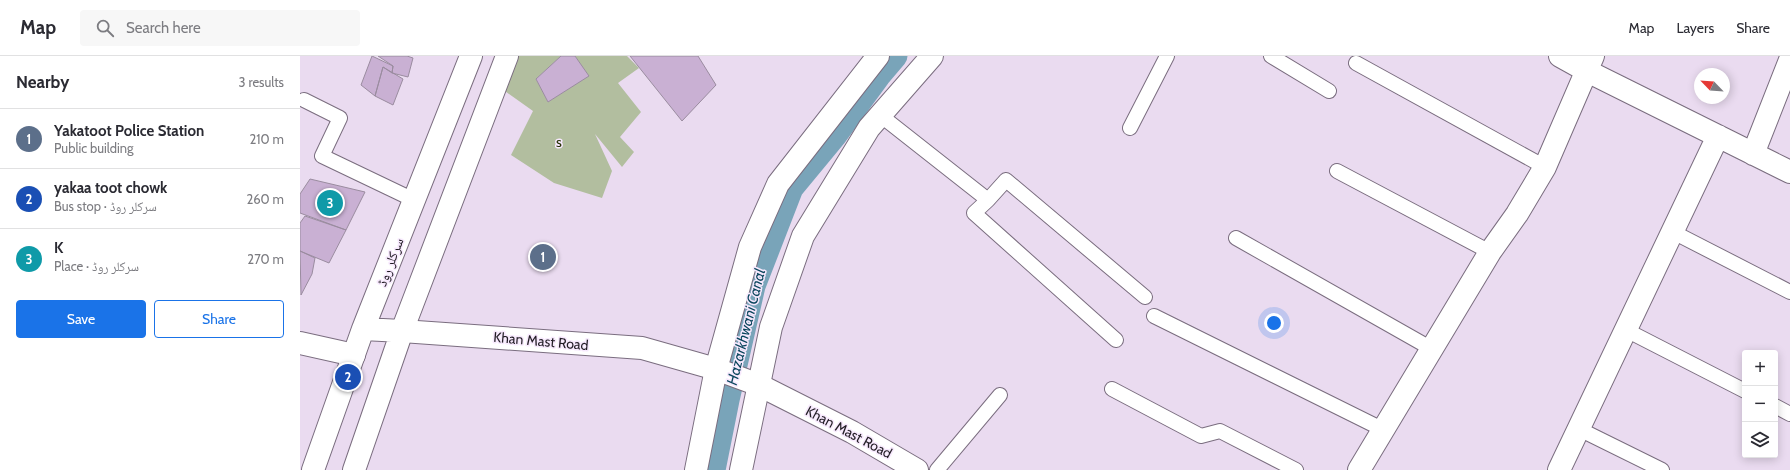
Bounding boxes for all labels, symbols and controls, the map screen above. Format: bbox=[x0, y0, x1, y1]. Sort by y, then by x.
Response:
search box bbox=[80, 10, 360, 46]
text: Map bbox=[20, 16, 56, 39]
icon: search bbox=[94, 17, 116, 39]
text: Search here bbox=[126, 19, 201, 37]
text: Map bbox=[1629, 19, 1654, 37]
text: Layers bbox=[1676, 19, 1714, 37]
text: Share bbox=[1736, 19, 1770, 37]
north arrow bbox=[1694, 68, 1730, 104]
text: Nearby bbox=[16, 72, 69, 92]
text: 3 results bbox=[238, 74, 284, 90]
text: Yakatoot Police Station bbox=[54, 122, 204, 140]
text: 1 bbox=[27, 131, 31, 147]
text: 210 m bbox=[250, 131, 284, 147]
park label: s bbox=[556, 133, 562, 151]
text: Public building bbox=[54, 140, 134, 156]
text: yakaa toot chowk bbox=[54, 179, 167, 197]
pin: 3 bbox=[317, 188, 343, 218]
text: 2 bbox=[26, 191, 32, 207]
text: 260 m bbox=[246, 191, 284, 207]
text: Bus stop · سرکلر روڈ bbox=[54, 198, 157, 214]
street label: سرکلر روڈ bbox=[373, 235, 407, 289]
text: K bbox=[54, 239, 63, 257]
pin: 1 bbox=[530, 242, 556, 272]
text: 3 bbox=[25, 251, 33, 267]
text: 270 m bbox=[247, 251, 284, 267]
text: Place · سرکلر روڈ bbox=[54, 258, 139, 274]
water label: Hazarkhwani Canal bbox=[723, 267, 769, 387]
button: Save bbox=[16, 300, 146, 338]
button: Share bbox=[154, 300, 284, 338]
your location bbox=[1264, 313, 1284, 333]
street label: Khan Mast Road bbox=[493, 328, 589, 354]
map controls bbox=[1742, 350, 1778, 458]
button: + bbox=[1742, 350, 1778, 386]
pin: 2 bbox=[335, 362, 361, 392]
button: − bbox=[1742, 386, 1778, 422]
street label: Khan Mast Road bbox=[803, 402, 895, 462]
button: layers bbox=[1742, 422, 1778, 458]

